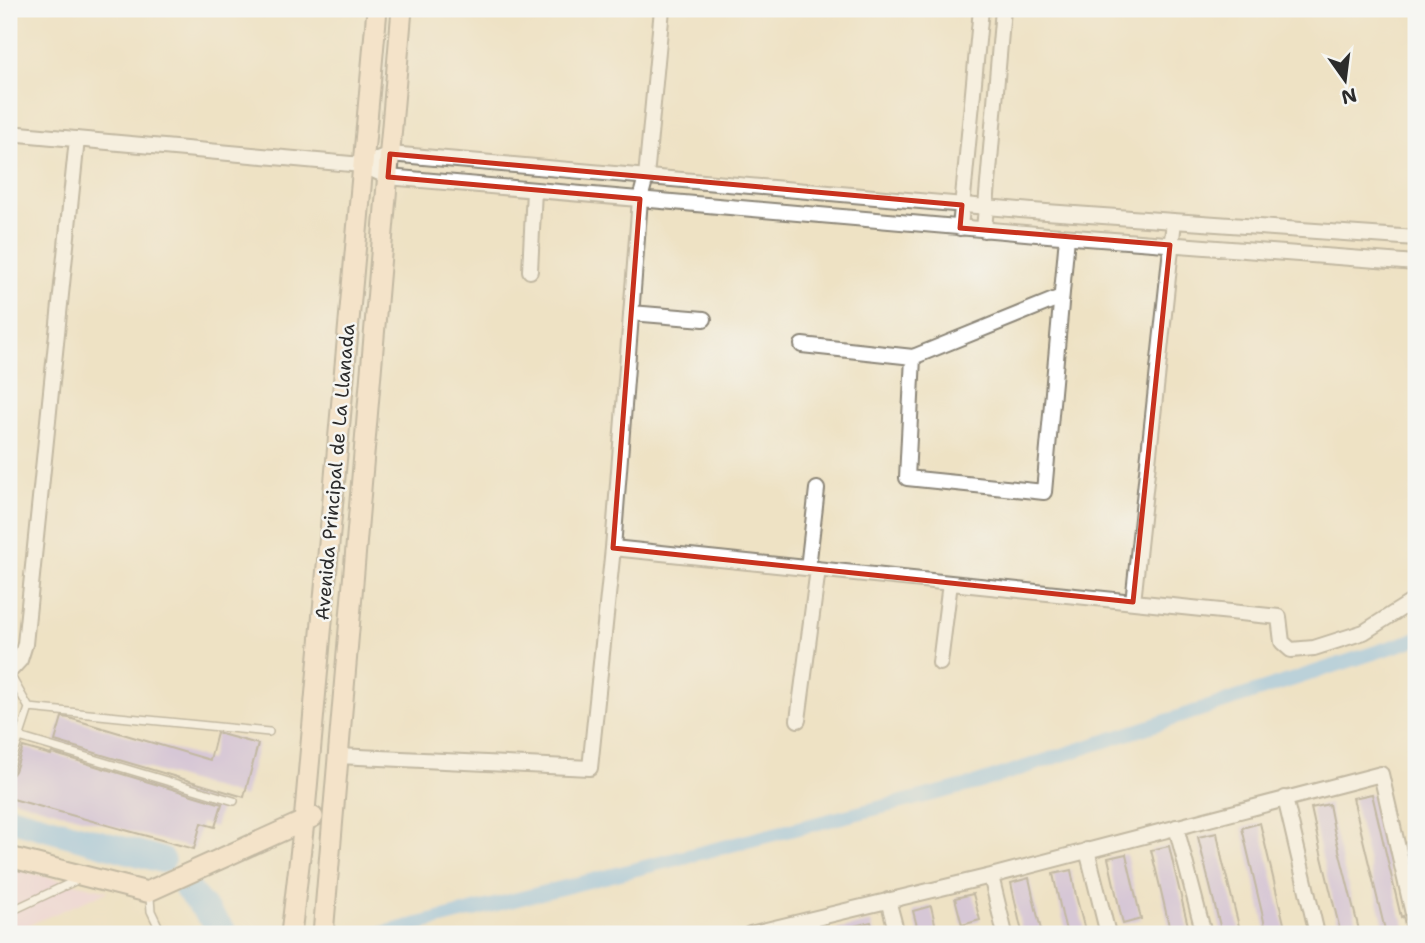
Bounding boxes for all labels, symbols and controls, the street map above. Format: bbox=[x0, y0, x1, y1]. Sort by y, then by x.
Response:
north arrow bbox=[1310, 46, 1380, 116]
text: N bbox=[1339, 82, 1359, 110]
street label: Avenida Principal de La Llanada bbox=[310, 322, 360, 621]

